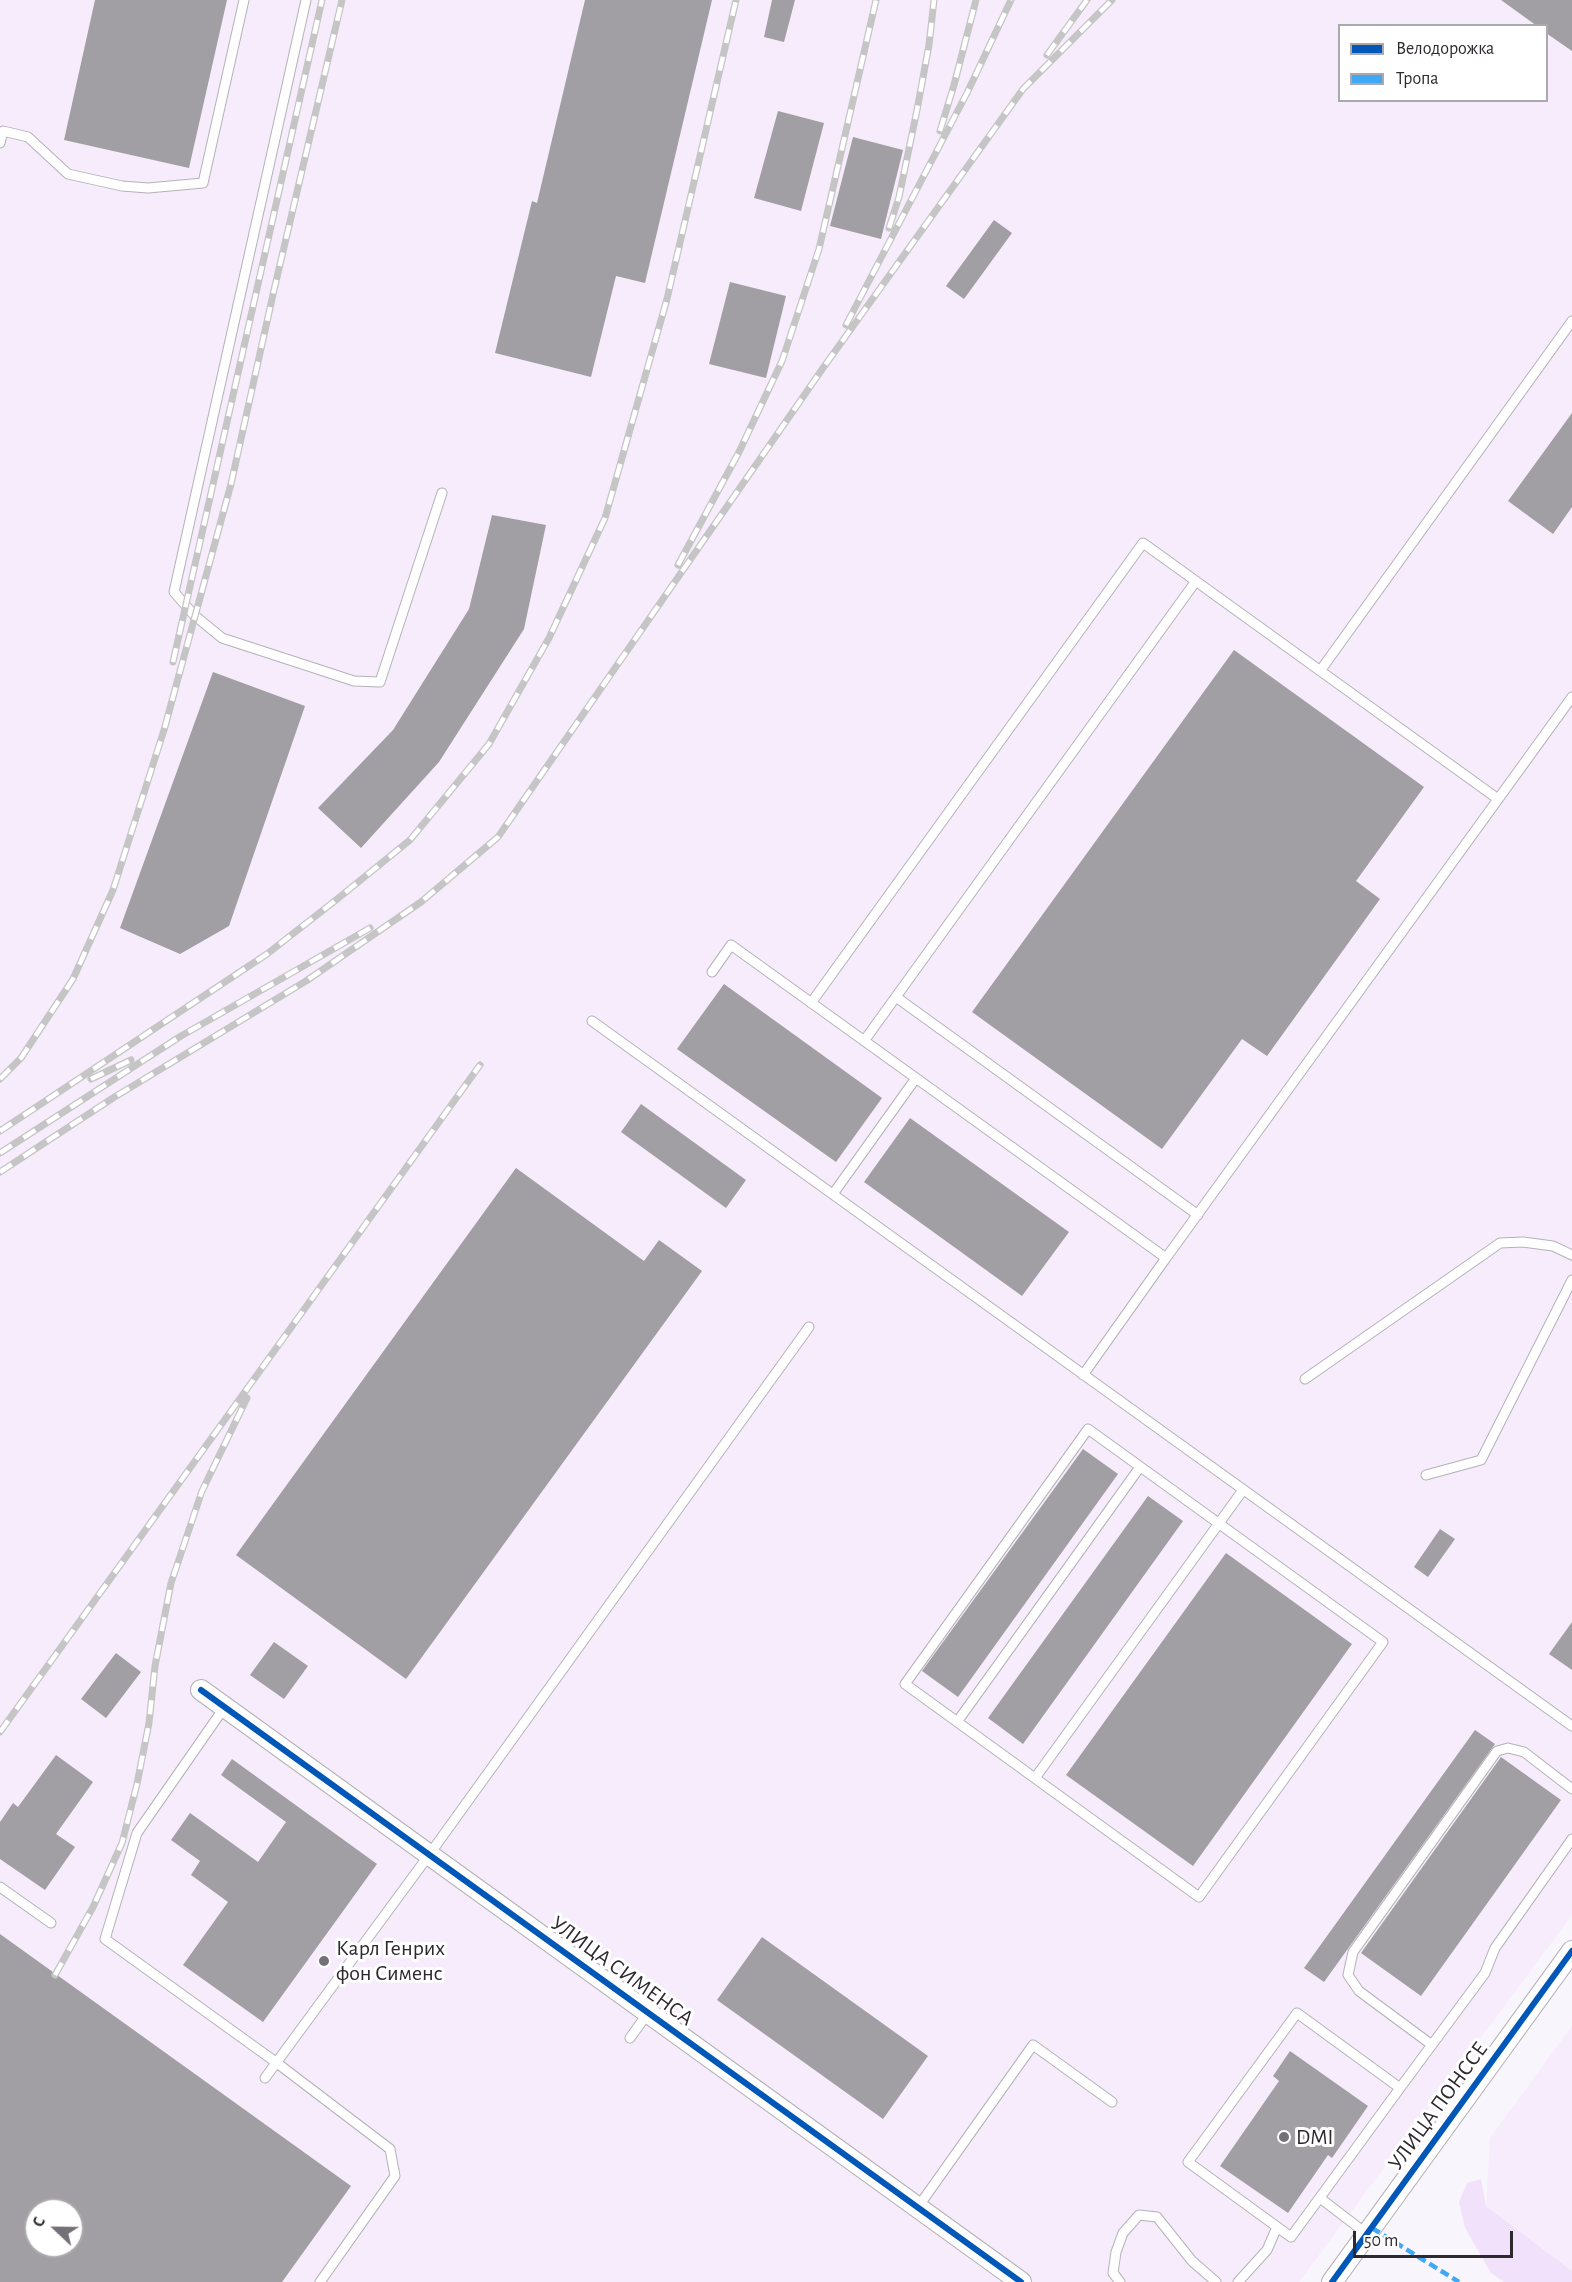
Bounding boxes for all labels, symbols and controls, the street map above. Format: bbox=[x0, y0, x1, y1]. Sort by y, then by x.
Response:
legend bbox=[1338, 24, 1548, 102]
text: Велодорожка bbox=[1396, 40, 1494, 58]
text: Тропа bbox=[1396, 70, 1439, 88]
street label: УЛИЦА СИМЕНСА bbox=[545, 1910, 699, 2032]
place label: Карл Генрих фон Сименс bbox=[336, 1935, 445, 1987]
marker: Карл Генрих фон Сименс bbox=[317, 1954, 331, 1968]
street label: УЛИЦА ПОНССЕ bbox=[1382, 2036, 1494, 2176]
place label: DMI bbox=[1296, 2124, 1333, 2150]
marker: DMI bbox=[1277, 2130, 1291, 2144]
north arrow bbox=[24, 2198, 84, 2258]
text: С bbox=[30, 2215, 48, 2229]
scale bar bbox=[1356, 2219, 1516, 2257]
text: 50 m bbox=[1364, 2232, 1398, 2250]

